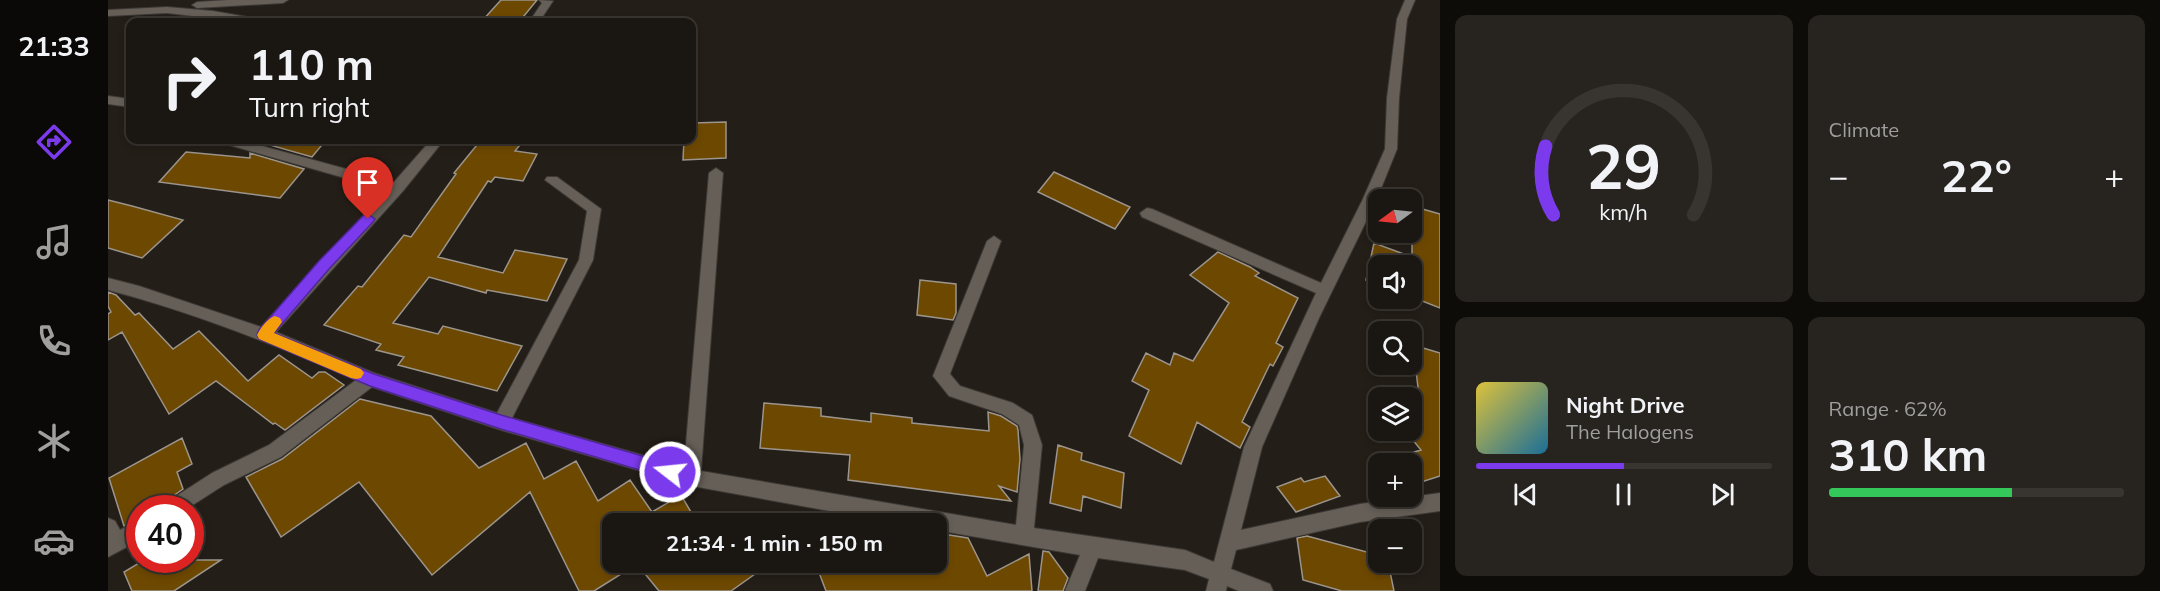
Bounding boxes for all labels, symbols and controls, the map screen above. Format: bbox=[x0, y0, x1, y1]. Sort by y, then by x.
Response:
text: 21:33 bbox=[18, 29, 90, 63]
text: 110 m bbox=[249, 38, 374, 91]
icon: right bbox=[150, 42, 228, 120]
text: Turn right bbox=[249, 90, 369, 124]
text: Climate bbox=[1829, 117, 1899, 142]
icon: directions bbox=[33, 121, 75, 163]
text: 29 bbox=[1586, 126, 1661, 205]
text: 22° bbox=[1941, 147, 2012, 203]
text: − bbox=[1829, 155, 1848, 196]
text: + bbox=[2104, 155, 2124, 196]
pin bbox=[342, 157, 393, 219]
icon: arrive bbox=[351, 166, 384, 199]
north arrow bbox=[1368, 189, 1422, 243]
map controls bbox=[1368, 189, 1422, 573]
text: km/h bbox=[1599, 199, 1648, 226]
icon: music bbox=[33, 221, 75, 263]
button: sound bbox=[1368, 255, 1422, 309]
icon: phone bbox=[33, 320, 75, 362]
button: search bbox=[1368, 321, 1422, 375]
button: layers bbox=[1368, 387, 1422, 441]
text: Night Drive bbox=[1566, 391, 1685, 419]
text: Range · 62% bbox=[1829, 396, 1947, 421]
text: The Halogens bbox=[1566, 419, 1694, 444]
icon: climate bbox=[33, 420, 75, 462]
text: 310 km bbox=[1829, 426, 1987, 482]
position arrow bbox=[638, 440, 702, 504]
button: + bbox=[1368, 453, 1422, 507]
icon: previous bbox=[1509, 478, 1542, 511]
icon: pause bbox=[1607, 478, 1640, 511]
icon: next bbox=[1706, 478, 1739, 511]
speed limit sign: 40 bbox=[126, 495, 204, 573]
button: − bbox=[1368, 519, 1422, 573]
icon: car bbox=[33, 520, 75, 562]
text: 21:34 · 1 min · 150 m bbox=[666, 529, 883, 557]

